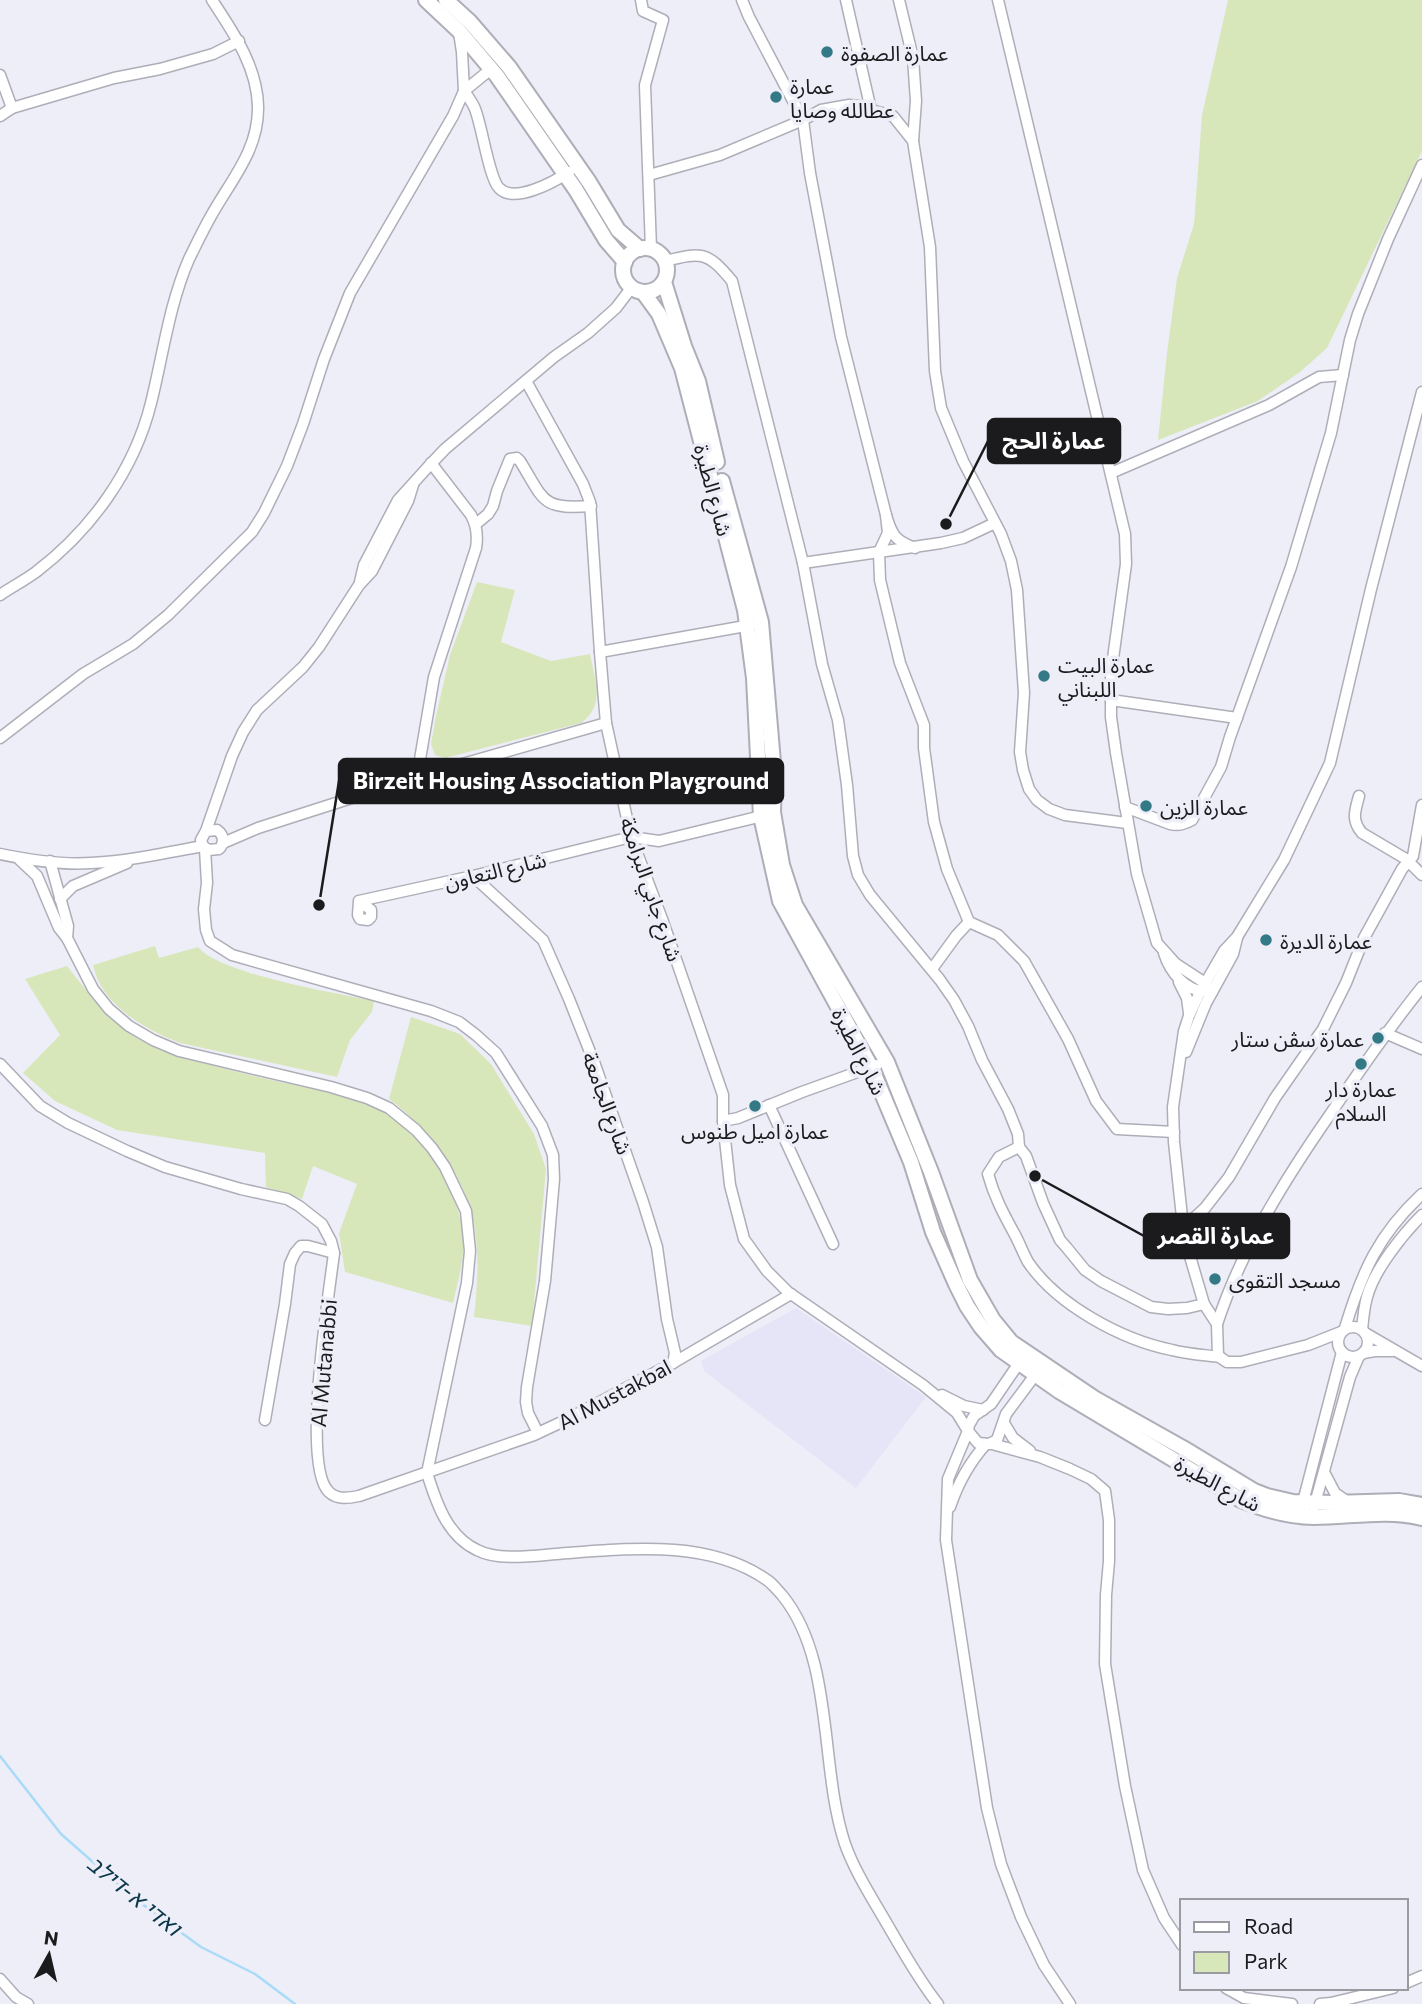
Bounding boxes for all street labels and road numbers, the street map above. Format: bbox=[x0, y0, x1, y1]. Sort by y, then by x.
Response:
street label: شارع الطيرة bbox=[686, 441, 738, 540]
street label: شارع جابي البرامكة bbox=[611, 814, 688, 966]
street label: شارع التعاون bbox=[441, 846, 549, 898]
street label: شارع الطيرة bbox=[824, 1003, 893, 1100]
street label: شارع الجامعة bbox=[574, 1048, 638, 1159]
street label: Al Mutanabbi bbox=[305, 1298, 341, 1428]
street label: Al Mustakbal bbox=[553, 1354, 675, 1434]
street label: شارع الطيرة bbox=[1169, 1450, 1265, 1520]

